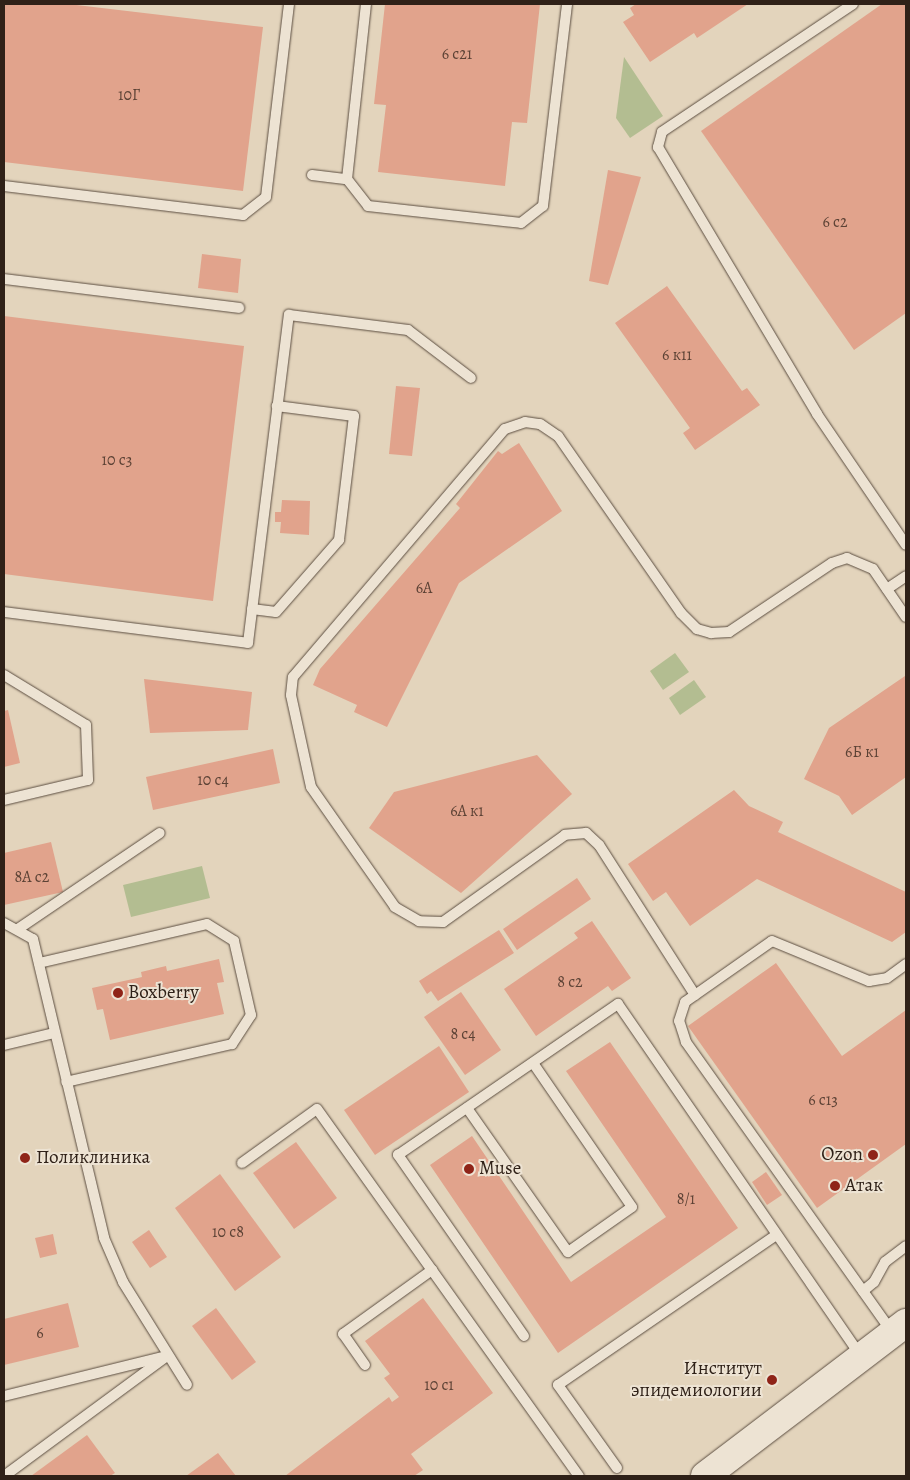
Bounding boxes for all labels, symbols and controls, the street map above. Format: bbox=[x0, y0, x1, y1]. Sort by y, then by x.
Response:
house number: 6 с21 bbox=[442, 44, 472, 64]
house number: 10Г bbox=[118, 85, 140, 105]
house number: 6 с2 bbox=[822, 212, 848, 232]
house number: 6 к11 bbox=[662, 345, 692, 365]
house number: 10 с3 bbox=[102, 450, 132, 470]
house number: 6А bbox=[416, 578, 432, 598]
house number: 6Б к1 bbox=[845, 742, 879, 762]
house number: 10 с4 bbox=[197, 770, 229, 790]
house number: 6А к1 bbox=[450, 801, 484, 821]
house number: 8А с2 bbox=[15, 867, 49, 887]
house number: 8 с2 bbox=[557, 972, 583, 992]
place label: Boxberry bbox=[128, 982, 199, 1004]
marker: Boxberry bbox=[112, 987, 124, 999]
house number: 8 с4 bbox=[450, 1024, 476, 1044]
house number: 6 с13 bbox=[808, 1090, 838, 1110]
place label: Ozon bbox=[821, 1144, 863, 1166]
place label: Поликлиника bbox=[36, 1147, 150, 1169]
marker: Ozon bbox=[867, 1149, 879, 1161]
marker: Поликлиника bbox=[18, 1151, 32, 1165]
place label: Muse bbox=[479, 1158, 521, 1180]
marker: Muse bbox=[463, 1163, 475, 1175]
place label: Атак bbox=[845, 1175, 883, 1197]
marker: Атак bbox=[829, 1180, 841, 1192]
house number: 8/1 bbox=[677, 1189, 695, 1209]
house number: 10 с8 bbox=[212, 1222, 244, 1242]
house number: 6 bbox=[36, 1323, 44, 1343]
place label: Институт эпидемиологии bbox=[631, 1358, 762, 1402]
marker: Институт эпидемиологии bbox=[766, 1374, 778, 1386]
house number: 10 с1 bbox=[424, 1375, 454, 1395]

